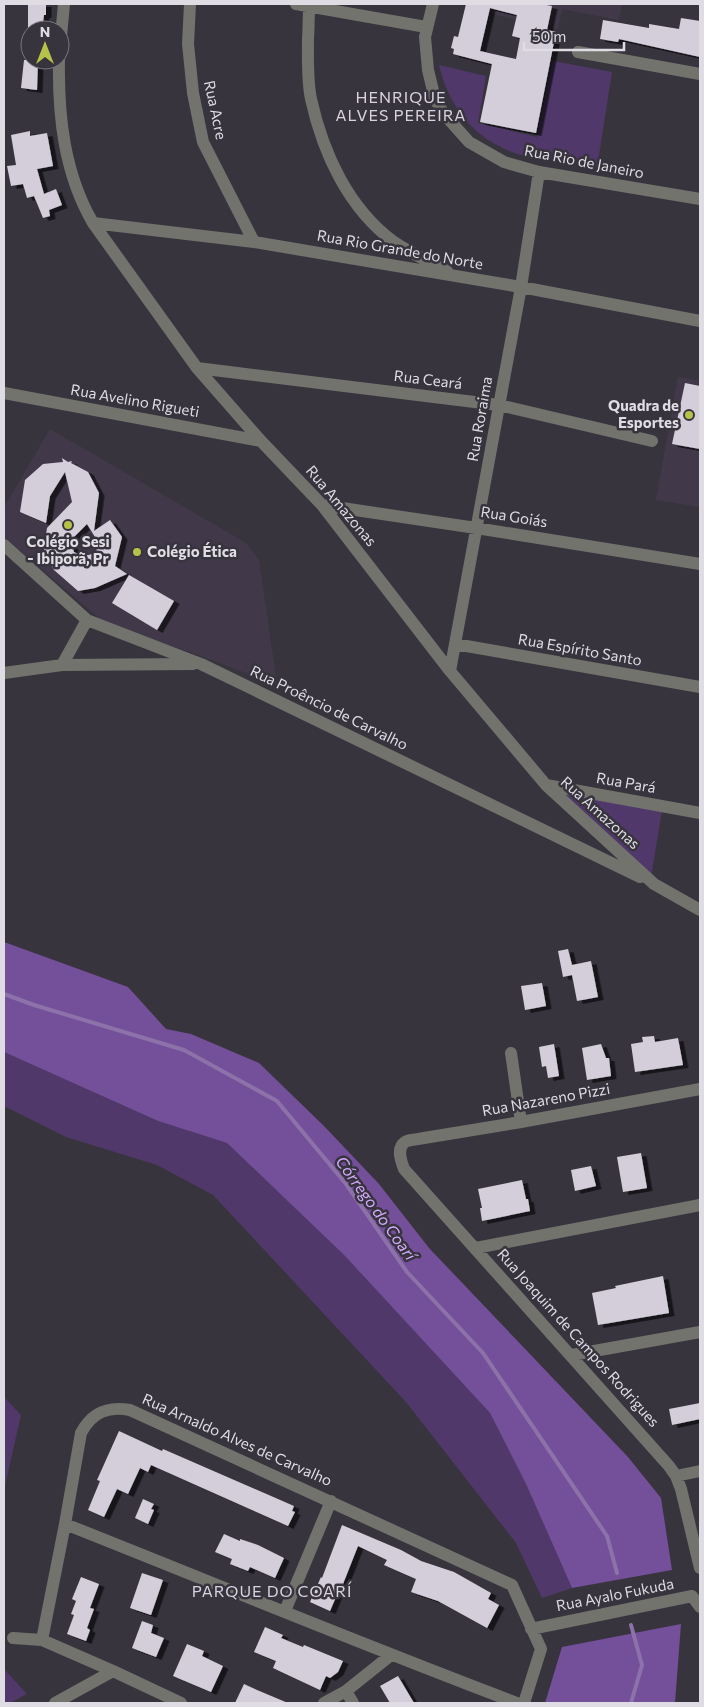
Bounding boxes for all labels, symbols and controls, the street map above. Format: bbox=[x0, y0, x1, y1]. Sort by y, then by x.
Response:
north arrow bbox=[20, 20, 70, 70]
scale bar bbox=[524, 20, 624, 52]
text: N bbox=[40, 23, 50, 40]
text: 50 m bbox=[532, 27, 566, 45]
street label: Rua Acre bbox=[201, 79, 231, 141]
district label: HENRIQUE ALVES PEREIRA bbox=[336, 87, 466, 124]
street label: Rua Rio de Janeiro bbox=[523, 141, 646, 181]
street label: Rua Rio Grande do Norte bbox=[316, 226, 485, 273]
street label: Rua Ceará bbox=[393, 366, 463, 392]
street label: Rua Roraima bbox=[463, 375, 495, 463]
street label: Rua Avelino Rigueti bbox=[69, 380, 201, 420]
place label: Quadra de Esportes bbox=[608, 396, 679, 431]
marker: Quadra de Esportes bbox=[683, 409, 695, 421]
street label: Rua Amazonas bbox=[303, 461, 381, 550]
street label: Rua Goiás bbox=[479, 502, 549, 530]
marker: Colégio Sesi - Ibiporã, Pr bbox=[62, 519, 74, 531]
place label: Colégio Sesi - Ibiporã, Pr bbox=[26, 532, 110, 567]
place label: Colégio Ética bbox=[147, 542, 237, 560]
marker: Colégio Ética bbox=[131, 546, 143, 558]
street label: Rua Espírito Santo bbox=[517, 629, 644, 669]
street label: Rua Proêncio de Carvalho bbox=[248, 661, 411, 753]
street label: Rua Pará bbox=[595, 768, 657, 796]
street label: Rua Amazonas bbox=[557, 772, 644, 853]
street label: Rua Nazareno Pizzi bbox=[480, 1079, 611, 1119]
water label: Córrego do Coarí bbox=[332, 1152, 422, 1266]
street label: Rua Joaquim de Campos Rodrigues bbox=[494, 1245, 664, 1430]
street label: Rua Arnaldo Alves de Carvalho bbox=[140, 1389, 335, 1489]
street label: Rua Ayalo Fukuda bbox=[554, 1574, 675, 1614]
district label: PARQUE DO COARÍ bbox=[192, 1581, 352, 1600]

